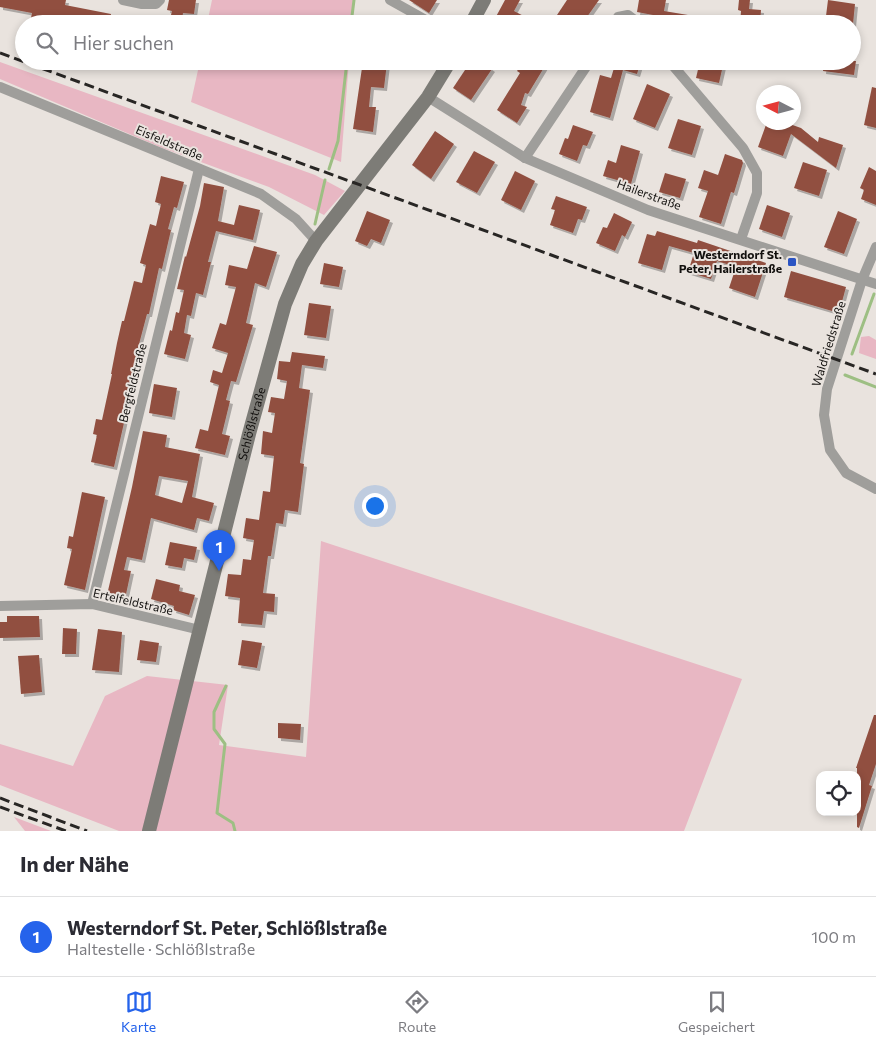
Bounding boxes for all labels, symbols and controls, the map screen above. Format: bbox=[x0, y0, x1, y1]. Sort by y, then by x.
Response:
search box bbox=[15, 15, 861, 70]
icon: search bbox=[33, 29, 61, 57]
text: Hier suchen bbox=[73, 31, 174, 54]
north arrow bbox=[756, 85, 801, 130]
street label: Eisfeldstraße bbox=[134, 122, 205, 162]
street label: Hailerstraße bbox=[615, 176, 683, 212]
place label: Westerndorf St. Peter, Hailerstraße bbox=[679, 247, 782, 275]
marker: Westerndorf St. Peter, Hailerstraße bbox=[786, 256, 798, 268]
street label: Waldfriedstraße bbox=[808, 299, 848, 388]
street label: Bergfeldstraße bbox=[115, 342, 149, 424]
street label: Schlößlstraße bbox=[235, 385, 268, 462]
your location bbox=[362, 493, 388, 519]
pin: 1 bbox=[203, 530, 235, 571]
street label: Ertelfeldstraße bbox=[92, 585, 175, 617]
map controls bbox=[816, 771, 861, 816]
button: locate bbox=[816, 771, 861, 816]
text: In der Nähe bbox=[20, 851, 129, 876]
text: Westerndorf St. Peter, Schlößlstraße bbox=[67, 916, 387, 939]
text: 1 bbox=[32, 927, 40, 946]
text: 100 m bbox=[811, 927, 856, 946]
text: Haltestelle · Schlößlstraße bbox=[67, 939, 255, 958]
tab: Karte bbox=[121, 988, 156, 1035]
tab: Route bbox=[398, 988, 436, 1035]
tab: Gespeichert bbox=[678, 988, 755, 1035]

